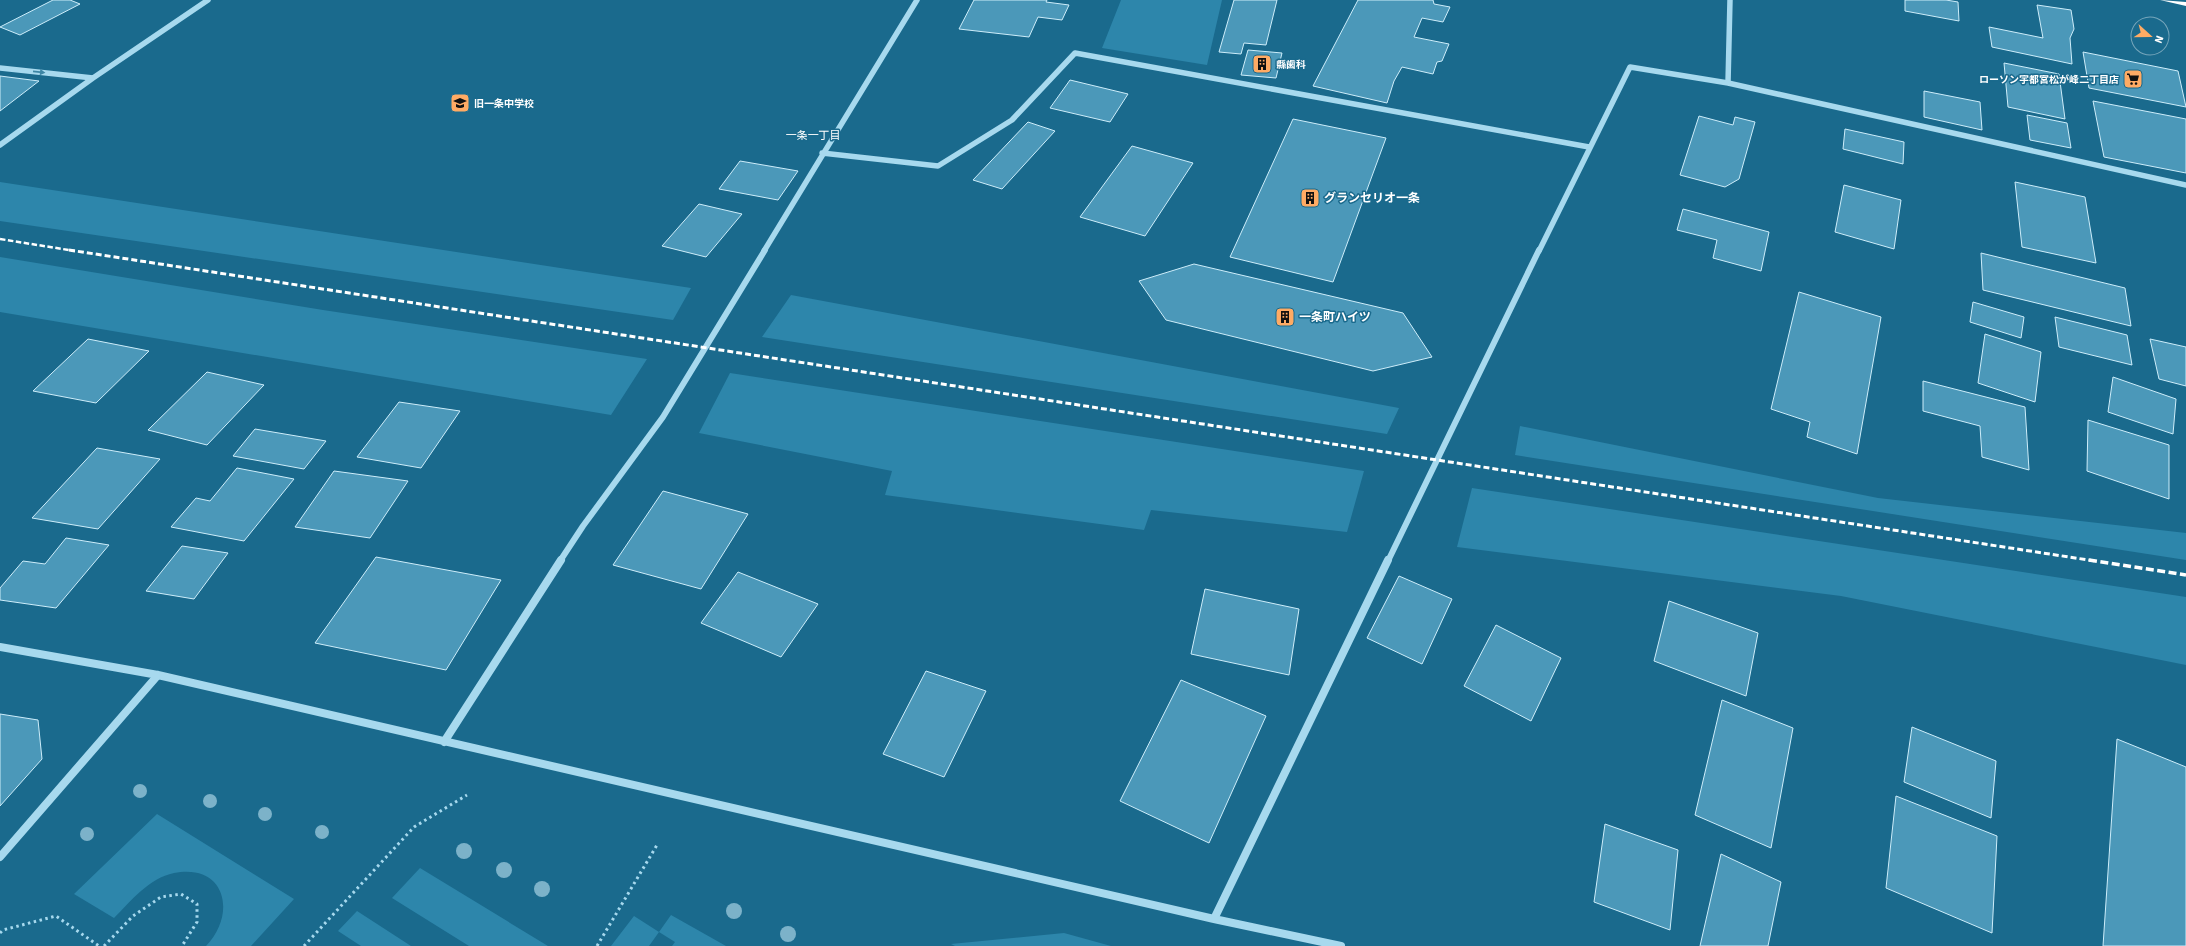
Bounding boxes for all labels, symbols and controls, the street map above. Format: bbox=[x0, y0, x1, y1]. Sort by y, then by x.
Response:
north arrow bbox=[2130, 16, 2170, 56]
text: N bbox=[2151, 33, 2167, 46]
building icon: 縣歯科 bbox=[1251, 53, 1273, 75]
place label: 縣歯科 bbox=[1276, 58, 1306, 72]
supermarket icon: ローソン宇都宮松が峰二丁目店 bbox=[2122, 68, 2144, 90]
one-way arrow bbox=[33, 69, 45, 76]
place label: ローソン宇都宮松が峰二丁目店 bbox=[1979, 73, 2119, 87]
school or university icon: 旧一条中学校 bbox=[449, 92, 471, 114]
place label: 旧一条中学校 bbox=[474, 97, 534, 111]
district label: 一条一丁目 bbox=[786, 128, 841, 143]
building icon: グランセリオ一条 bbox=[1299, 187, 1321, 209]
place label: グランセリオ一条 bbox=[1324, 190, 1420, 207]
building icon: 一条町ハイツ bbox=[1274, 306, 1296, 328]
place label: 一条町ハイツ bbox=[1299, 309, 1371, 326]

